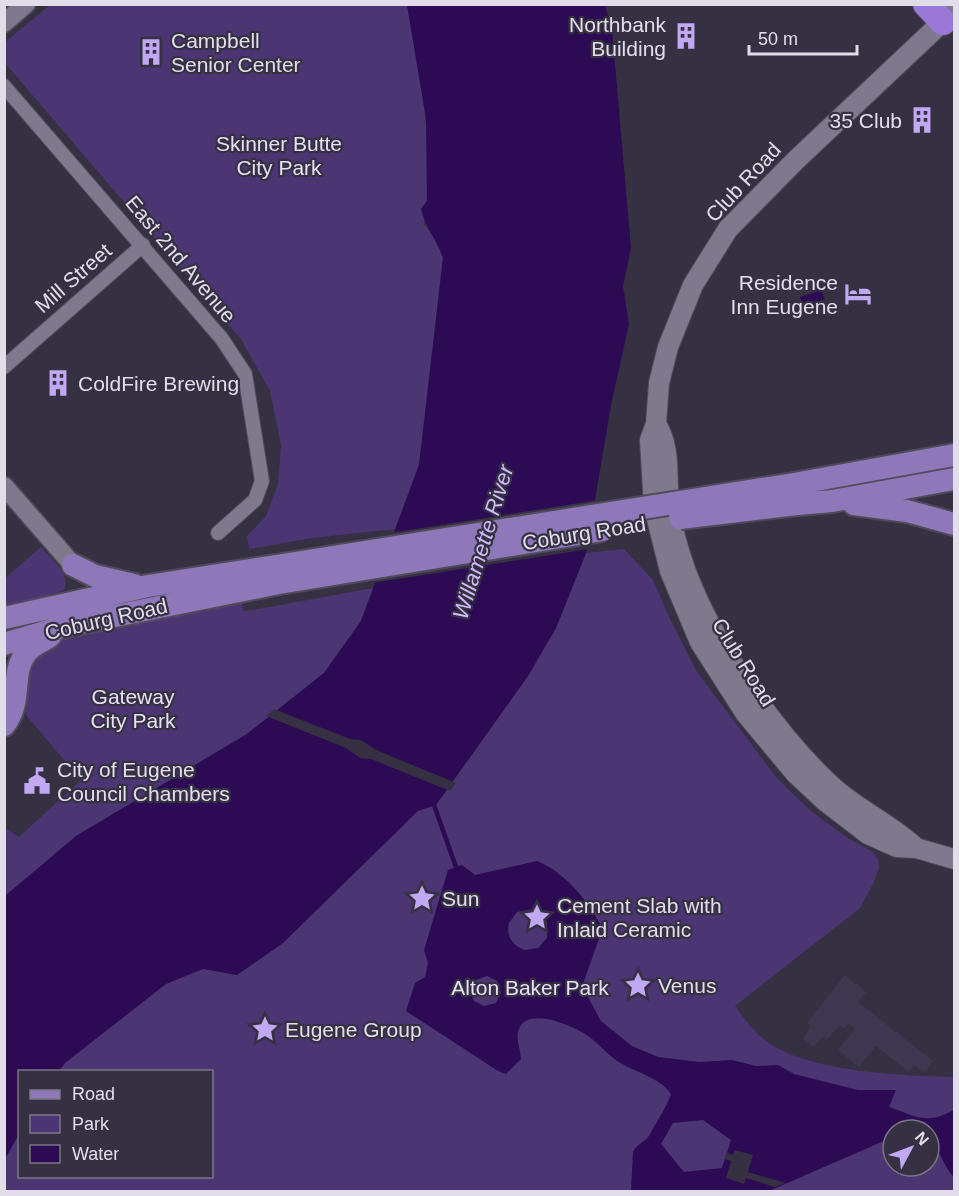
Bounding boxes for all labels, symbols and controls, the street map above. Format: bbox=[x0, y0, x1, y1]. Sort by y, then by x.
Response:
place label: Northbank Building bbox=[569, 13, 666, 60]
scale bar bbox=[749, 18, 857, 56]
building icon: Northbank Building bbox=[671, 21, 701, 51]
place label: Campbell Senior Center bbox=[171, 29, 301, 76]
text: 50 m bbox=[758, 29, 798, 49]
building icon: Campbell Senior Center bbox=[136, 37, 166, 67]
building icon: 35 Club bbox=[907, 105, 937, 135]
place label: 35 Club bbox=[830, 109, 902, 132]
park label: Skinner Butte City Park bbox=[216, 132, 342, 179]
street label: Club Road bbox=[701, 138, 785, 226]
street label: East 2nd Avenue bbox=[121, 191, 241, 327]
street label: Mill Street bbox=[30, 239, 116, 317]
place label: Residence Inn Eugene bbox=[731, 271, 838, 318]
hotel icon: Residence Inn Eugene bbox=[843, 279, 873, 309]
building icon: ColdFire Brewing bbox=[43, 368, 73, 398]
place label: ColdFire Brewing bbox=[78, 372, 239, 395]
water label: Willamette River bbox=[448, 460, 519, 622]
street label: Coburg Road bbox=[521, 512, 647, 554]
street label: Coburg Road bbox=[43, 594, 169, 644]
street label: Club Road bbox=[708, 614, 780, 710]
park label: Gateway City Park bbox=[90, 685, 176, 732]
place label: City of Eugene Council Chambers bbox=[57, 758, 230, 805]
public building icon: City of Eugene Council Chambers bbox=[22, 766, 52, 796]
place icon: Sun bbox=[407, 883, 437, 913]
place label: Sun bbox=[442, 887, 479, 910]
place label: Cement Slab with Inlaid Ceramic bbox=[557, 894, 722, 941]
place icon: Cement Slab with Inlaid Ceramic bbox=[522, 902, 552, 932]
place icon: Venus bbox=[623, 970, 653, 1000]
place label: Venus bbox=[658, 974, 716, 997]
park label: Alton Baker Park bbox=[451, 976, 609, 999]
place icon: Eugene Group bbox=[250, 1014, 280, 1044]
place label: Eugene Group bbox=[285, 1018, 422, 1041]
legend bbox=[18, 1070, 213, 1178]
text: Road bbox=[72, 1084, 115, 1104]
text: Park bbox=[72, 1114, 110, 1134]
north arrow bbox=[881, 1118, 941, 1178]
text: N bbox=[912, 1129, 932, 1148]
text: Water bbox=[72, 1144, 119, 1164]

